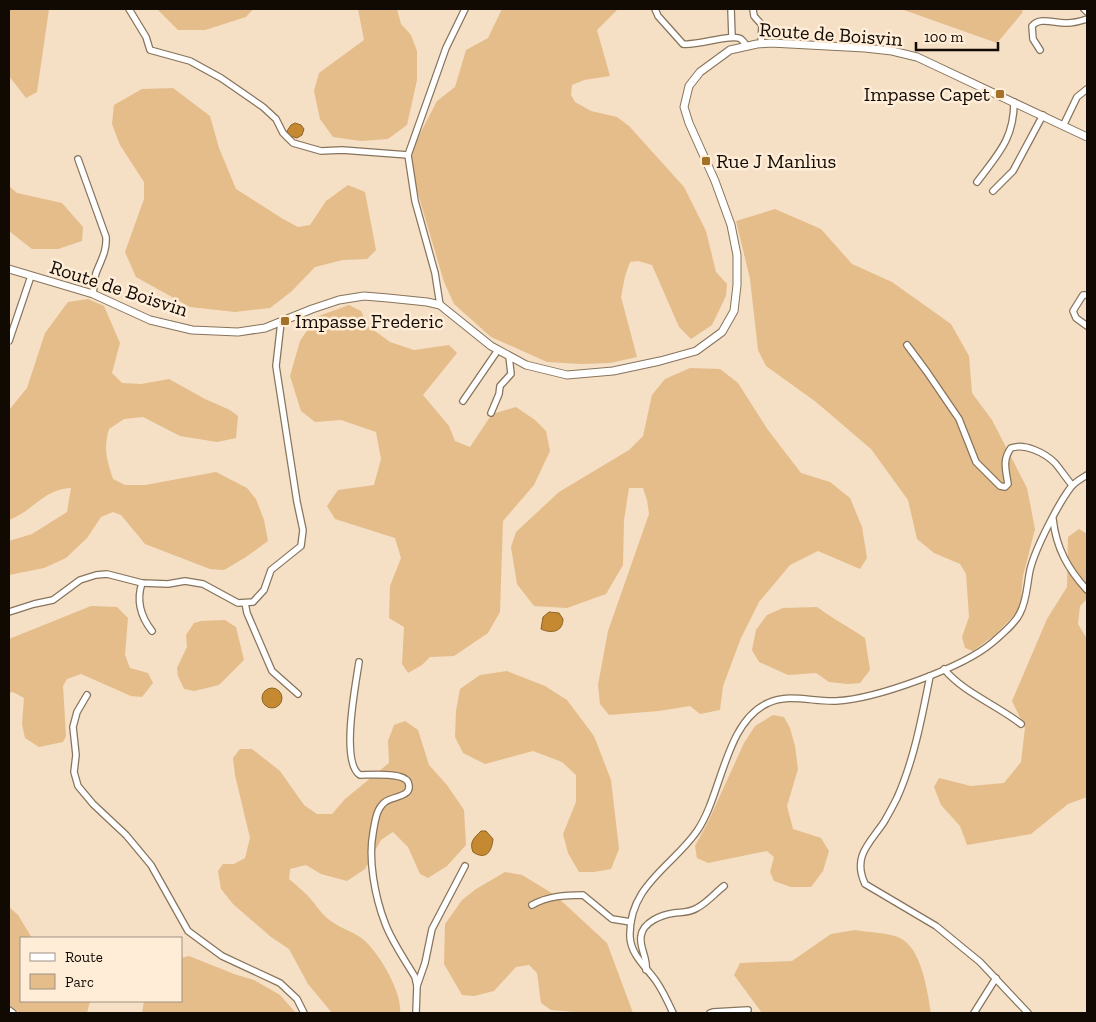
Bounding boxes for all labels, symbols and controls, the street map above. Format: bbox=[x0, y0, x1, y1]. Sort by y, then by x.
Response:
street label: Route de Boisvin bbox=[758, 17, 904, 51]
scale bar bbox=[916, 20, 998, 52]
text: 100 m bbox=[924, 28, 963, 46]
place label: Impasse Capet bbox=[864, 82, 991, 106]
marker: Impasse Capet bbox=[994, 88, 1006, 100]
place label: Rue J Manlius bbox=[716, 149, 836, 173]
marker: Rue J Manlius bbox=[700, 155, 712, 167]
street label: Route de Boisvin bbox=[47, 254, 192, 322]
place label: Impasse Frederic bbox=[295, 309, 443, 333]
marker: Impasse Frederic bbox=[279, 315, 291, 327]
legend bbox=[20, 937, 182, 1002]
text: Route bbox=[65, 948, 103, 966]
text: Parc bbox=[65, 973, 94, 991]

